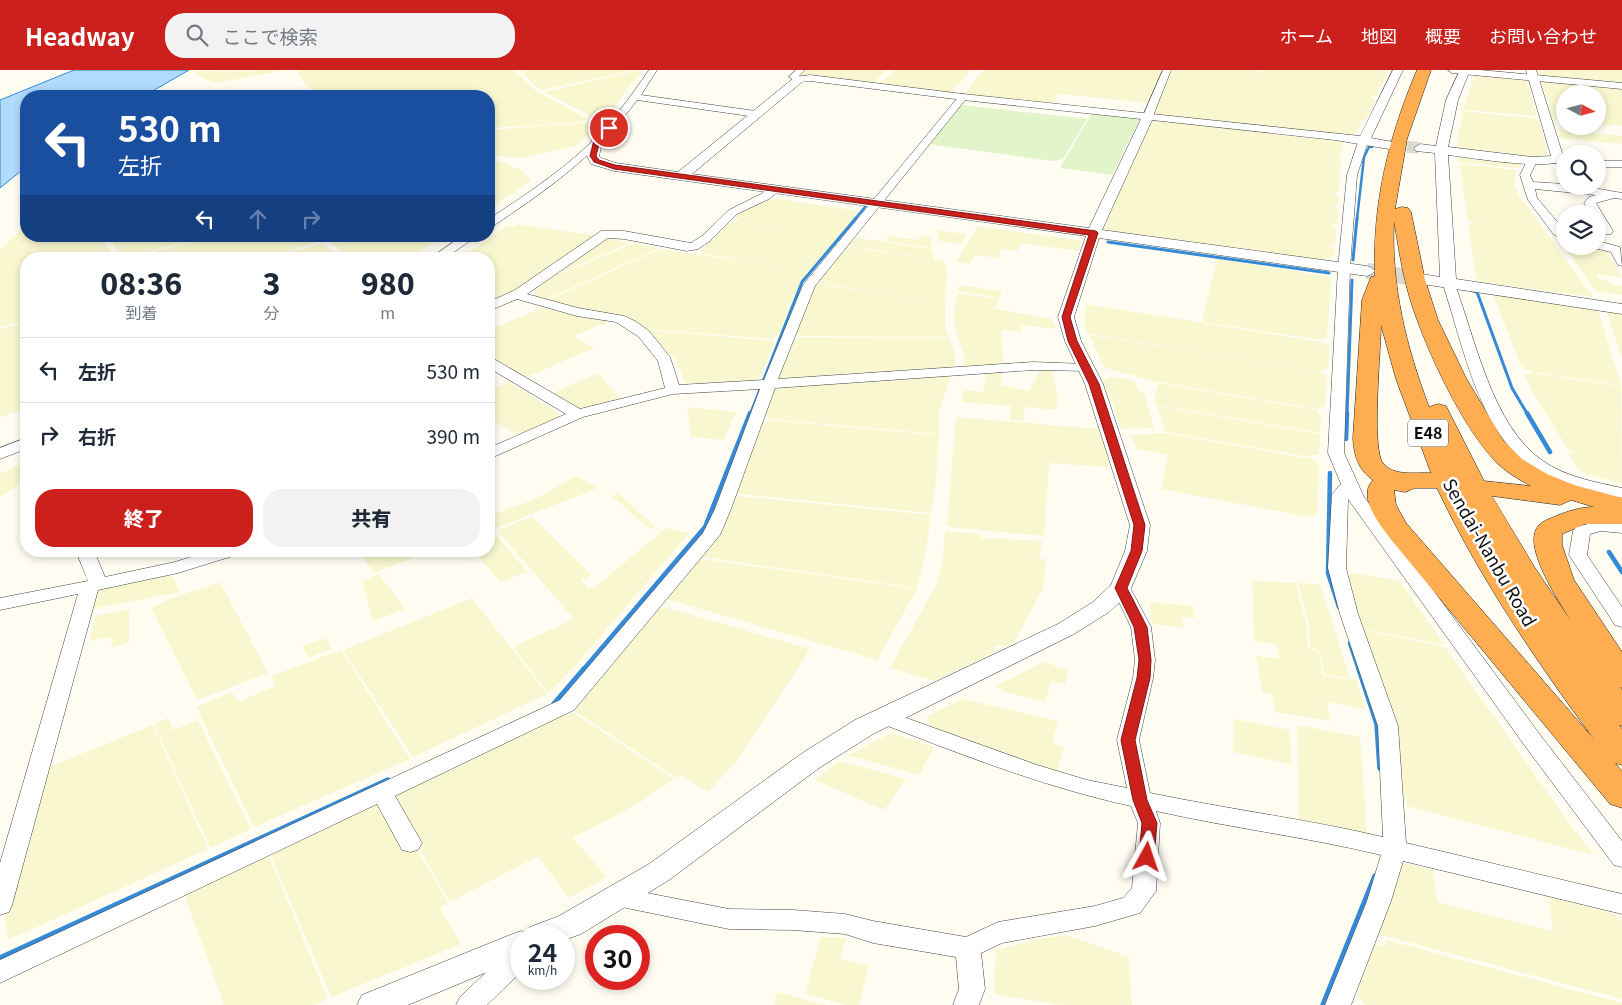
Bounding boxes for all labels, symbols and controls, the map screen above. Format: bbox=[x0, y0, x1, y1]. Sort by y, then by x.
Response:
search box bbox=[165, 13, 515, 58]
text: Headway bbox=[25, 18, 135, 53]
icon: search bbox=[183, 21, 211, 49]
text: ここで検索 bbox=[223, 22, 318, 49]
text: ホーム bbox=[1280, 22, 1333, 48]
text: 地図 bbox=[1361, 22, 1397, 48]
text: 概要 bbox=[1425, 22, 1461, 48]
text: お問い合わせ bbox=[1489, 22, 1597, 48]
north arrow bbox=[1556, 85, 1606, 135]
map controls bbox=[1556, 85, 1606, 255]
text: 530 m bbox=[118, 101, 222, 152]
pin bbox=[588, 107, 630, 149]
icon: left bbox=[35, 110, 100, 175]
icon: arrive bbox=[595, 114, 623, 142]
button: search bbox=[1556, 145, 1606, 195]
text: 左折 bbox=[118, 148, 162, 180]
icon: left bbox=[191, 205, 219, 233]
icon: ahead bbox=[244, 205, 272, 233]
icon: right bbox=[297, 205, 325, 233]
button: layers bbox=[1556, 205, 1606, 255]
text: 08:36 bbox=[100, 260, 182, 304]
text: 3 bbox=[263, 260, 281, 304]
text: 980 bbox=[361, 260, 415, 304]
text: 到着 bbox=[125, 300, 157, 324]
text: 分 bbox=[264, 300, 280, 324]
text: m bbox=[380, 300, 395, 324]
icon: left bbox=[35, 356, 63, 384]
text: 左折 bbox=[78, 357, 116, 384]
text: 530 m bbox=[427, 357, 480, 384]
road number: E48 bbox=[1408, 419, 1448, 446]
icon: right bbox=[35, 421, 63, 449]
text: 右折 bbox=[78, 422, 116, 449]
text: 390 m bbox=[427, 422, 480, 449]
street label: Sendai-Nanbu Road bbox=[1438, 473, 1544, 631]
button: 終了 bbox=[35, 489, 253, 547]
button: 共有 bbox=[263, 489, 480, 547]
position arrow bbox=[1120, 830, 1172, 882]
speed limit sign: 30 bbox=[585, 925, 650, 990]
text: 24 bbox=[528, 933, 557, 969]
text: km/h bbox=[528, 961, 557, 978]

